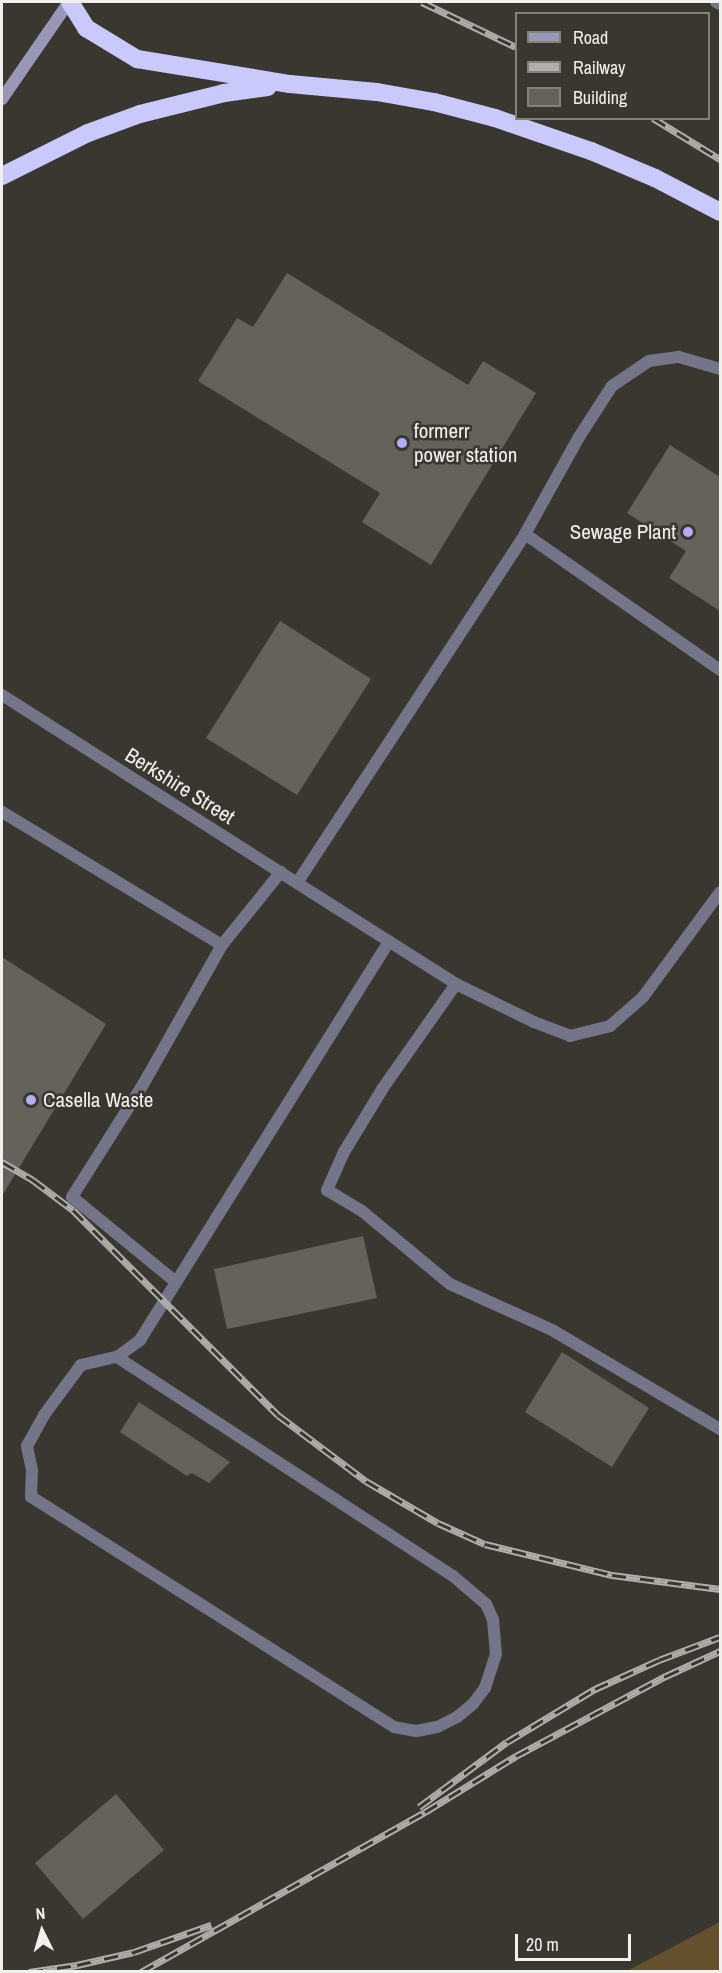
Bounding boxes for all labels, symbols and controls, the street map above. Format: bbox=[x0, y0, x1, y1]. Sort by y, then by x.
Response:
legend bbox=[515, 12, 710, 120]
text: Road bbox=[573, 25, 608, 50]
text: Railway bbox=[573, 55, 626, 80]
text: Building bbox=[573, 85, 627, 110]
place label: formerr power station bbox=[414, 418, 517, 468]
marker: formerr power station bbox=[395, 436, 409, 450]
place label: Sewage Plant bbox=[570, 519, 676, 545]
marker: Sewage Plant bbox=[681, 525, 695, 539]
street label: Berkshire Street bbox=[121, 742, 239, 830]
place label: Casella Waste bbox=[43, 1087, 153, 1113]
marker: Casella Waste bbox=[24, 1093, 38, 1107]
north arrow bbox=[12, 1901, 72, 1961]
text: N bbox=[35, 1902, 46, 1924]
scale bar bbox=[518, 1922, 634, 1960]
text: 20 m bbox=[526, 1932, 559, 1957]

